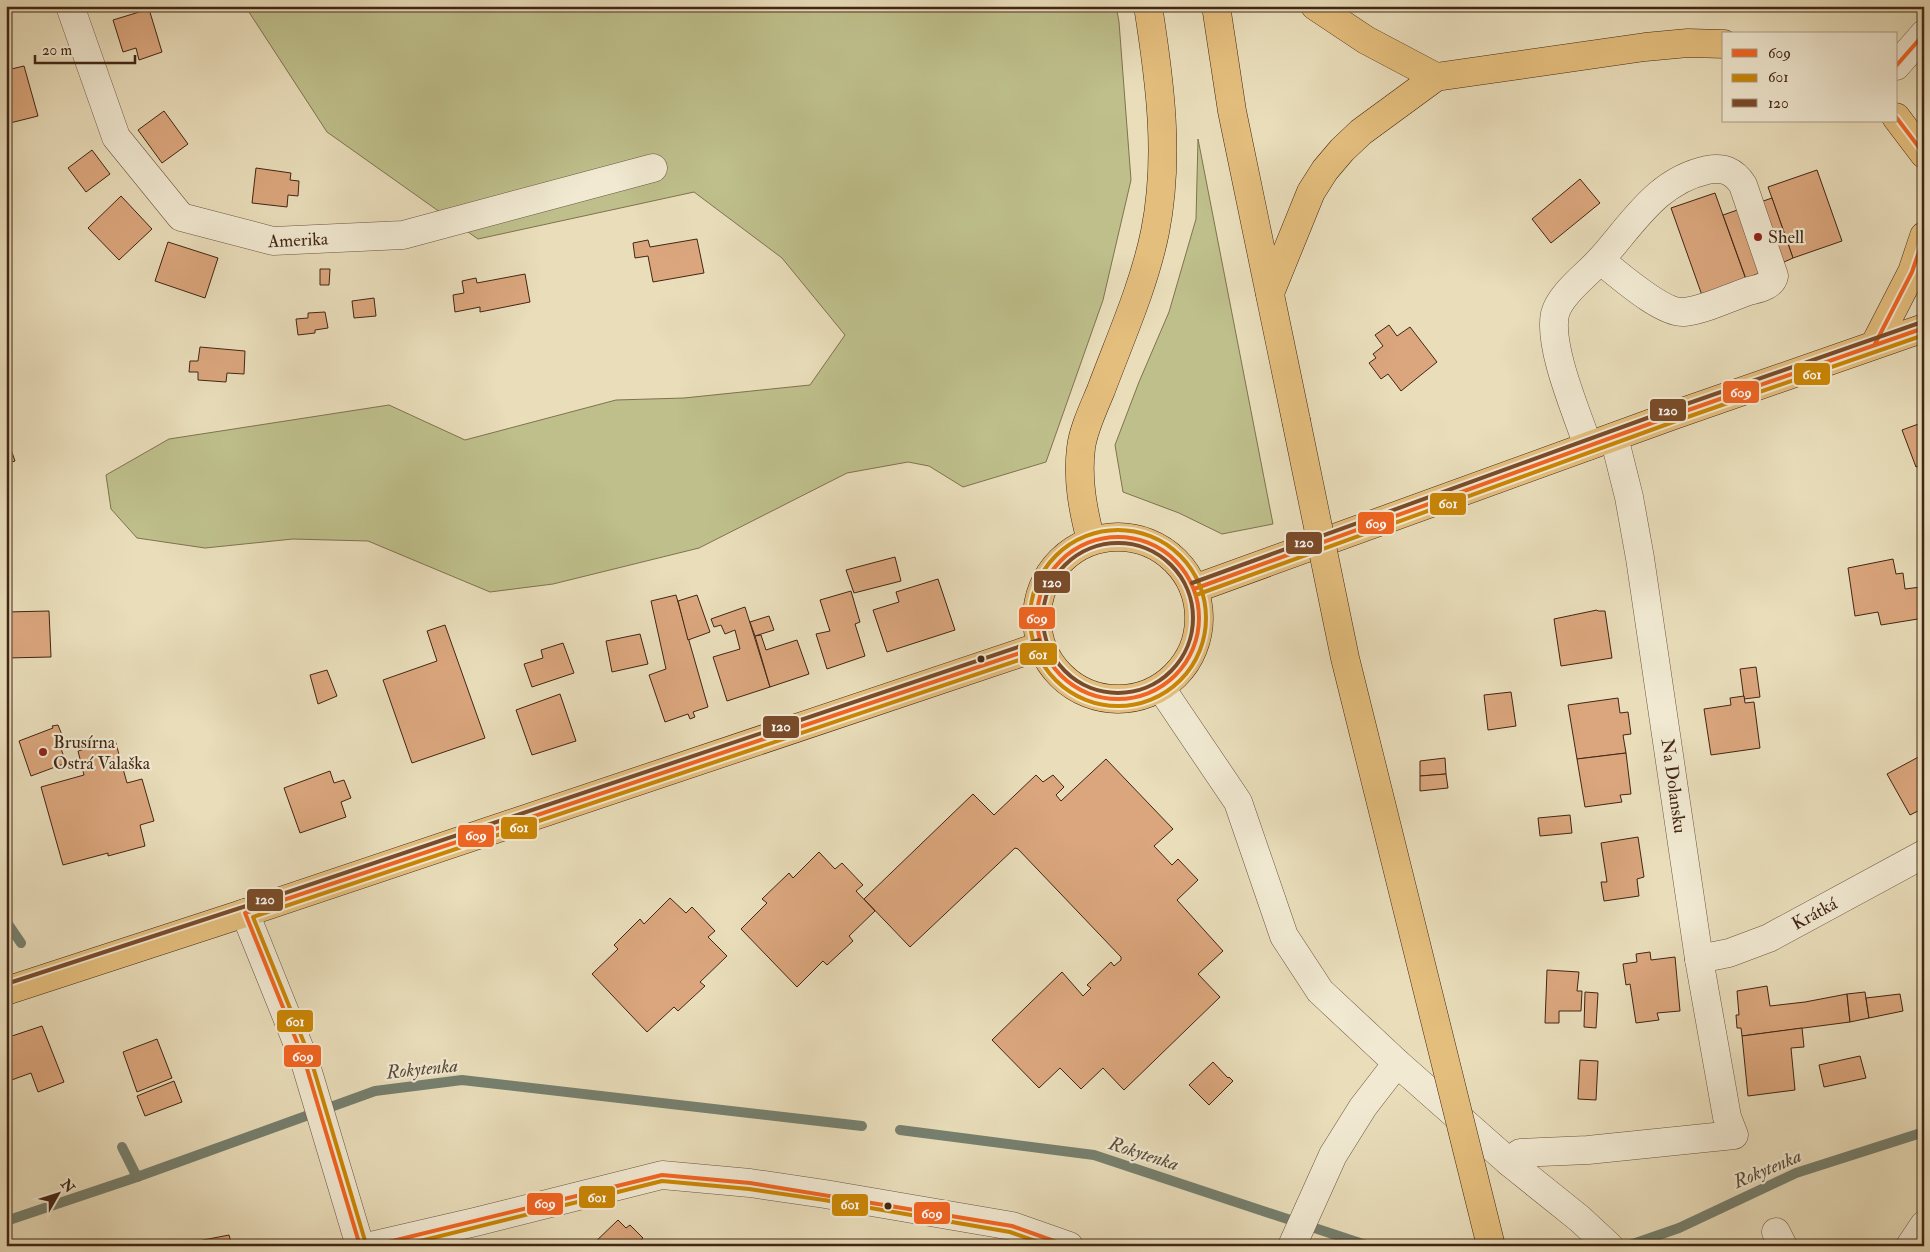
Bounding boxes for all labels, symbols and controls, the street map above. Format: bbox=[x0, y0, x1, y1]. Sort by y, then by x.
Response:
scale bar bbox=[35, 32, 135, 64]
legend bbox=[1722, 32, 1898, 122]
text: 20 m bbox=[42, 41, 72, 60]
text: 609 bbox=[1768, 44, 1791, 63]
text: 601 bbox=[1768, 68, 1789, 87]
text: 120 bbox=[1768, 94, 1789, 113]
place label: Shell bbox=[1768, 226, 1805, 249]
street label: Amerika bbox=[266, 227, 329, 253]
marker: Shell bbox=[1752, 231, 1764, 243]
line badge: 601 bbox=[1793, 362, 1831, 386]
text: 601 bbox=[1802, 366, 1822, 383]
line badge: 609 bbox=[1722, 380, 1760, 404]
text: 609 bbox=[1730, 384, 1752, 401]
line badge: 120 bbox=[1649, 398, 1687, 422]
text: 120 bbox=[1658, 402, 1678, 419]
line badge: 601 bbox=[1429, 492, 1467, 516]
text: 601 bbox=[1438, 495, 1458, 512]
line badge: 609 bbox=[1357, 511, 1395, 535]
text: 609 bbox=[1365, 515, 1387, 532]
line badge: 120 bbox=[1285, 531, 1323, 555]
text: 120 bbox=[1294, 534, 1314, 551]
line badge: 120 bbox=[1033, 570, 1071, 594]
text: 120 bbox=[1042, 574, 1062, 591]
line badge: 609 bbox=[1018, 606, 1056, 630]
text: 609 bbox=[1026, 610, 1048, 627]
line badge: 601 bbox=[1019, 642, 1058, 666]
text: 601 bbox=[1028, 646, 1048, 663]
unlabelled marker bbox=[976, 654, 986, 664]
line badge: 120 bbox=[762, 715, 800, 739]
text: 120 bbox=[771, 718, 791, 735]
place label: Brusírna Ostrá Valaška bbox=[53, 731, 151, 775]
street label: Na Dolansku bbox=[1655, 737, 1692, 835]
marker: Brusírna Ostrá Valaška bbox=[37, 746, 49, 758]
line badge: 601 bbox=[500, 816, 538, 840]
text: 601 bbox=[509, 819, 529, 836]
line badge: 609 bbox=[457, 824, 495, 848]
text: 609 bbox=[465, 827, 487, 844]
line badge: 120 bbox=[246, 888, 284, 912]
text: 120 bbox=[255, 891, 275, 908]
street label: Krátká bbox=[1788, 892, 1842, 935]
line badge: 601 bbox=[276, 1009, 314, 1033]
text: 601 bbox=[285, 1013, 305, 1030]
line badge: 609 bbox=[283, 1044, 322, 1068]
text: 609 bbox=[292, 1048, 314, 1065]
water label: Rokytenka bbox=[384, 1053, 459, 1085]
water label: Rokytenka bbox=[1105, 1131, 1182, 1177]
water label: Rokytenka bbox=[1729, 1144, 1805, 1194]
north arrow bbox=[32, 1170, 82, 1220]
text: N bbox=[57, 1175, 79, 1197]
line badge: 601 bbox=[578, 1185, 616, 1209]
text: 601 bbox=[587, 1189, 607, 1206]
line badge: 609 bbox=[526, 1192, 564, 1216]
line badge: 601 bbox=[831, 1193, 869, 1217]
text: 609 bbox=[534, 1195, 556, 1212]
text: 601 bbox=[840, 1196, 860, 1213]
unlabelled marker bbox=[883, 1201, 893, 1211]
line badge: 609 bbox=[913, 1201, 951, 1225]
text: 609 bbox=[921, 1205, 943, 1222]

